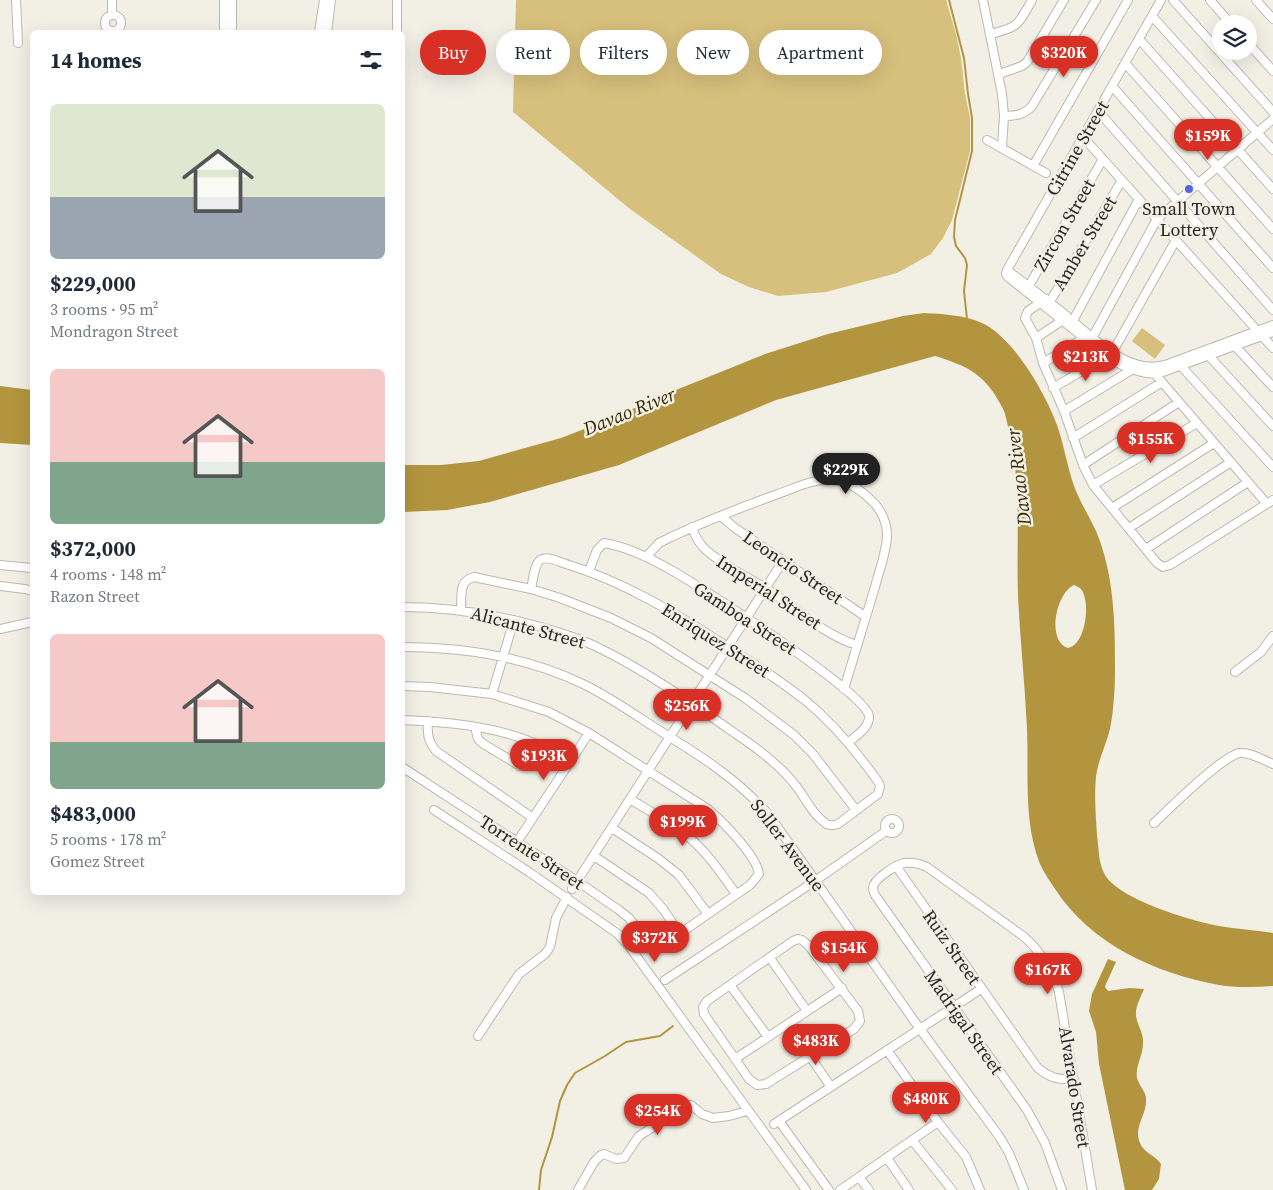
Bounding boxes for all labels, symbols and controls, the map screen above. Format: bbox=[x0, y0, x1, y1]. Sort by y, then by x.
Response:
map controls bbox=[1212, 15, 1257, 60]
button: layers bbox=[1212, 15, 1257, 60]
chip: Buy bbox=[420, 30, 486, 75]
chip: Rent bbox=[496, 30, 570, 75]
chip: Filters bbox=[580, 30, 667, 75]
chip: New bbox=[677, 30, 749, 75]
chip: Apartment bbox=[759, 30, 882, 75]
pin: $320K bbox=[1029, 36, 1099, 78]
text: $320K bbox=[1041, 41, 1087, 63]
text: 14 homes bbox=[50, 46, 142, 75]
icon: filters bbox=[357, 46, 385, 74]
street label: Citrine Street bbox=[1040, 96, 1114, 200]
pin: $159K bbox=[1173, 119, 1243, 161]
text: $159K bbox=[1185, 124, 1231, 146]
icon: home bbox=[173, 136, 263, 226]
street label: Zircon Street bbox=[1027, 174, 1101, 276]
marker: Small Town Lottery bbox=[1183, 183, 1195, 195]
street label: Amber Street bbox=[1046, 191, 1122, 295]
place label: Small Town Lottery bbox=[1142, 196, 1236, 242]
text: $229,000 bbox=[50, 269, 136, 298]
text: 3 rooms · 95 m² bbox=[50, 298, 158, 320]
text: Mondragon Street bbox=[50, 320, 178, 342]
pin: $213K bbox=[1051, 340, 1121, 382]
text: $213K bbox=[1063, 345, 1109, 367]
water label: Davao River bbox=[578, 380, 680, 442]
icon: home bbox=[173, 401, 263, 491]
pin: $155K bbox=[1116, 422, 1186, 464]
water label: Davao River bbox=[999, 426, 1037, 528]
text: $155K bbox=[1128, 427, 1174, 449]
pin: $229K bbox=[811, 452, 881, 495]
text: $229K bbox=[823, 458, 869, 480]
street label: Leoncio Street bbox=[738, 524, 848, 610]
text: $372,000 bbox=[50, 534, 136, 563]
street label: Imperial Street bbox=[712, 549, 826, 635]
text: 4 rooms · 148 m² bbox=[50, 563, 166, 585]
street label: Gamboa Street bbox=[689, 575, 801, 661]
text: Razon Street bbox=[50, 585, 139, 607]
street label: Enriquez Street bbox=[657, 597, 775, 683]
street label: Alicante Street bbox=[468, 600, 588, 654]
icon: home bbox=[173, 666, 263, 756]
pin: $256K bbox=[652, 688, 722, 731]
text: $256K bbox=[664, 694, 710, 716]
pin: $193K bbox=[509, 738, 579, 781]
text: $193K bbox=[521, 744, 567, 766]
street label: Soller Avenue bbox=[745, 794, 831, 896]
text: $483,000 bbox=[50, 799, 136, 828]
pin: $199K bbox=[648, 804, 718, 847]
street label: Torrente Street bbox=[475, 809, 589, 895]
text: $199K bbox=[660, 810, 706, 832]
text: 5 rooms · 178 m² bbox=[50, 828, 166, 850]
text: Gomez Street bbox=[50, 850, 145, 872]
street label: Ruiz Street bbox=[917, 904, 987, 990]
pin: $372K bbox=[620, 920, 690, 963]
text: $372K bbox=[632, 926, 678, 948]
pin: $154K bbox=[809, 930, 879, 973]
text: $154K bbox=[821, 936, 867, 958]
pin: $167K bbox=[1013, 952, 1083, 995]
text: $167K bbox=[1025, 958, 1071, 980]
street label: Madrigal Street bbox=[919, 965, 1009, 1079]
pin: $483K bbox=[781, 1024, 851, 1066]
street label: Alvarado Street bbox=[1053, 1025, 1097, 1150]
text: $483K bbox=[793, 1029, 839, 1051]
pin: $480K bbox=[891, 1082, 961, 1124]
text: $480K bbox=[903, 1087, 949, 1109]
pin: $254K bbox=[623, 1094, 693, 1136]
text: $254K bbox=[635, 1099, 681, 1121]

